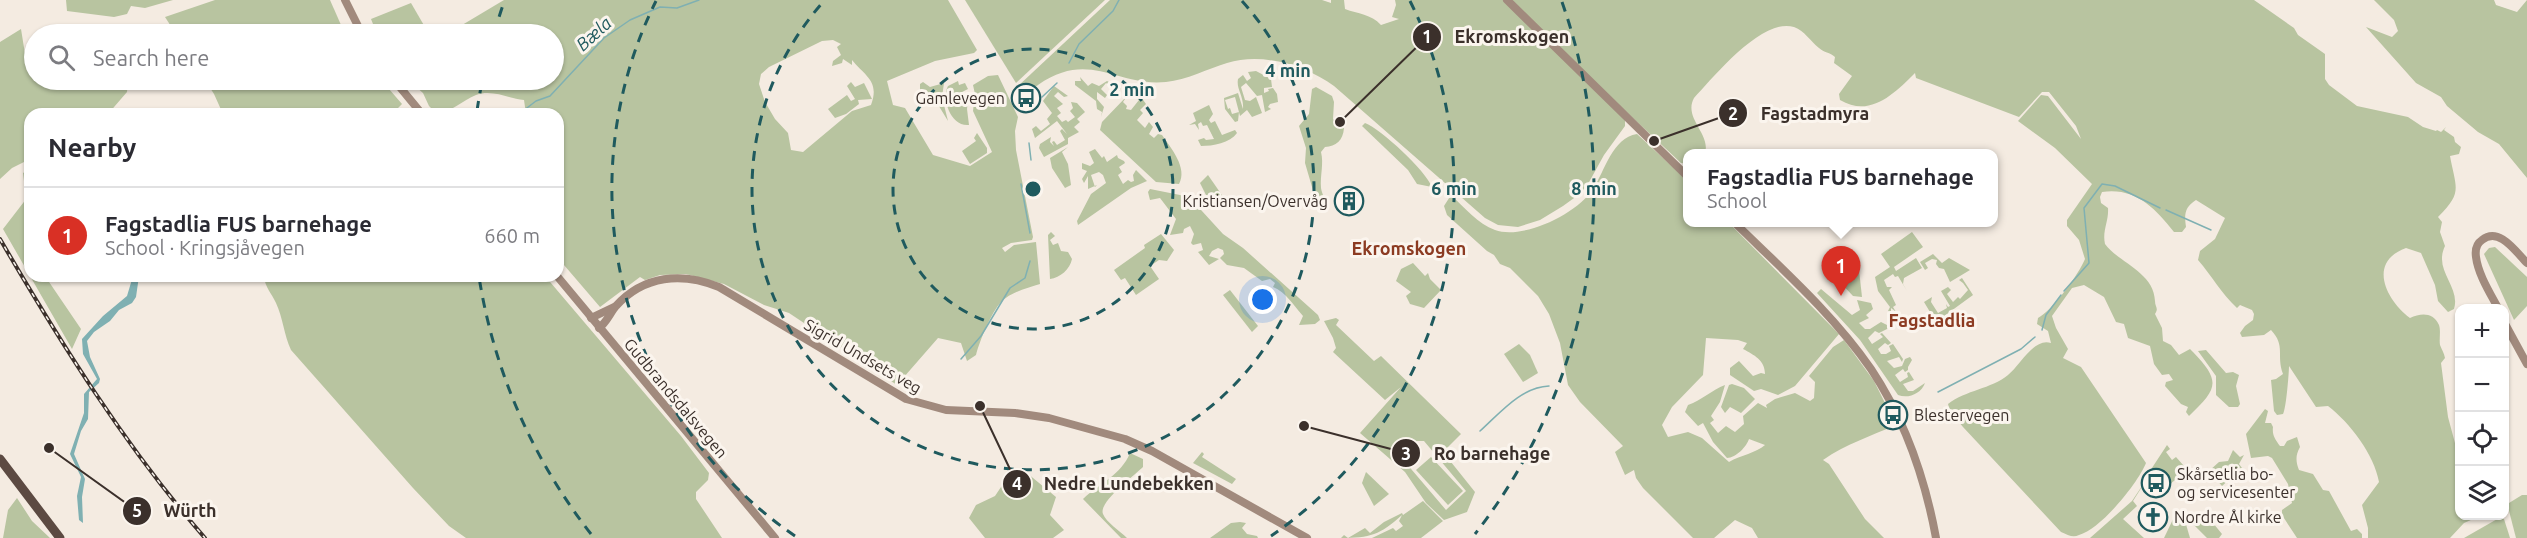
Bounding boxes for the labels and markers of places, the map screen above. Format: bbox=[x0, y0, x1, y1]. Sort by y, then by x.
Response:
callout: Ekromskogen bbox=[1412, 19, 1581, 55]
bus stop icon: Gamlevegen bbox=[1010, 82, 1042, 114]
place label: Gamlevegen bbox=[916, 89, 1005, 107]
callout: Fagstadmyra bbox=[1718, 95, 1881, 131]
centre of rings bbox=[1023, 179, 1043, 199]
building icon: Kristiansen/Overvåg bbox=[1333, 185, 1365, 217]
place label: Kristiansen/Overvåg bbox=[1183, 192, 1328, 210]
pin: 1 bbox=[1822, 246, 1860, 296]
bus stop icon: Blestervegen bbox=[1877, 399, 1909, 431]
place label: Blestervegen bbox=[1914, 406, 2009, 424]
callout: Ro barnehage bbox=[1391, 435, 1562, 471]
place label: Skårsetlia bo- og servicesenter bbox=[2177, 465, 2295, 501]
callout: Nedre Lundebekken bbox=[1002, 466, 1226, 502]
bus stop icon: Skårsetlia bo- og servicesenter bbox=[2140, 467, 2172, 499]
callout: Würth bbox=[122, 493, 229, 529]
church icon: Nordre Ål kirke bbox=[2137, 501, 2169, 533]
place label: Nordre Ål kirke bbox=[2174, 508, 2282, 526]

